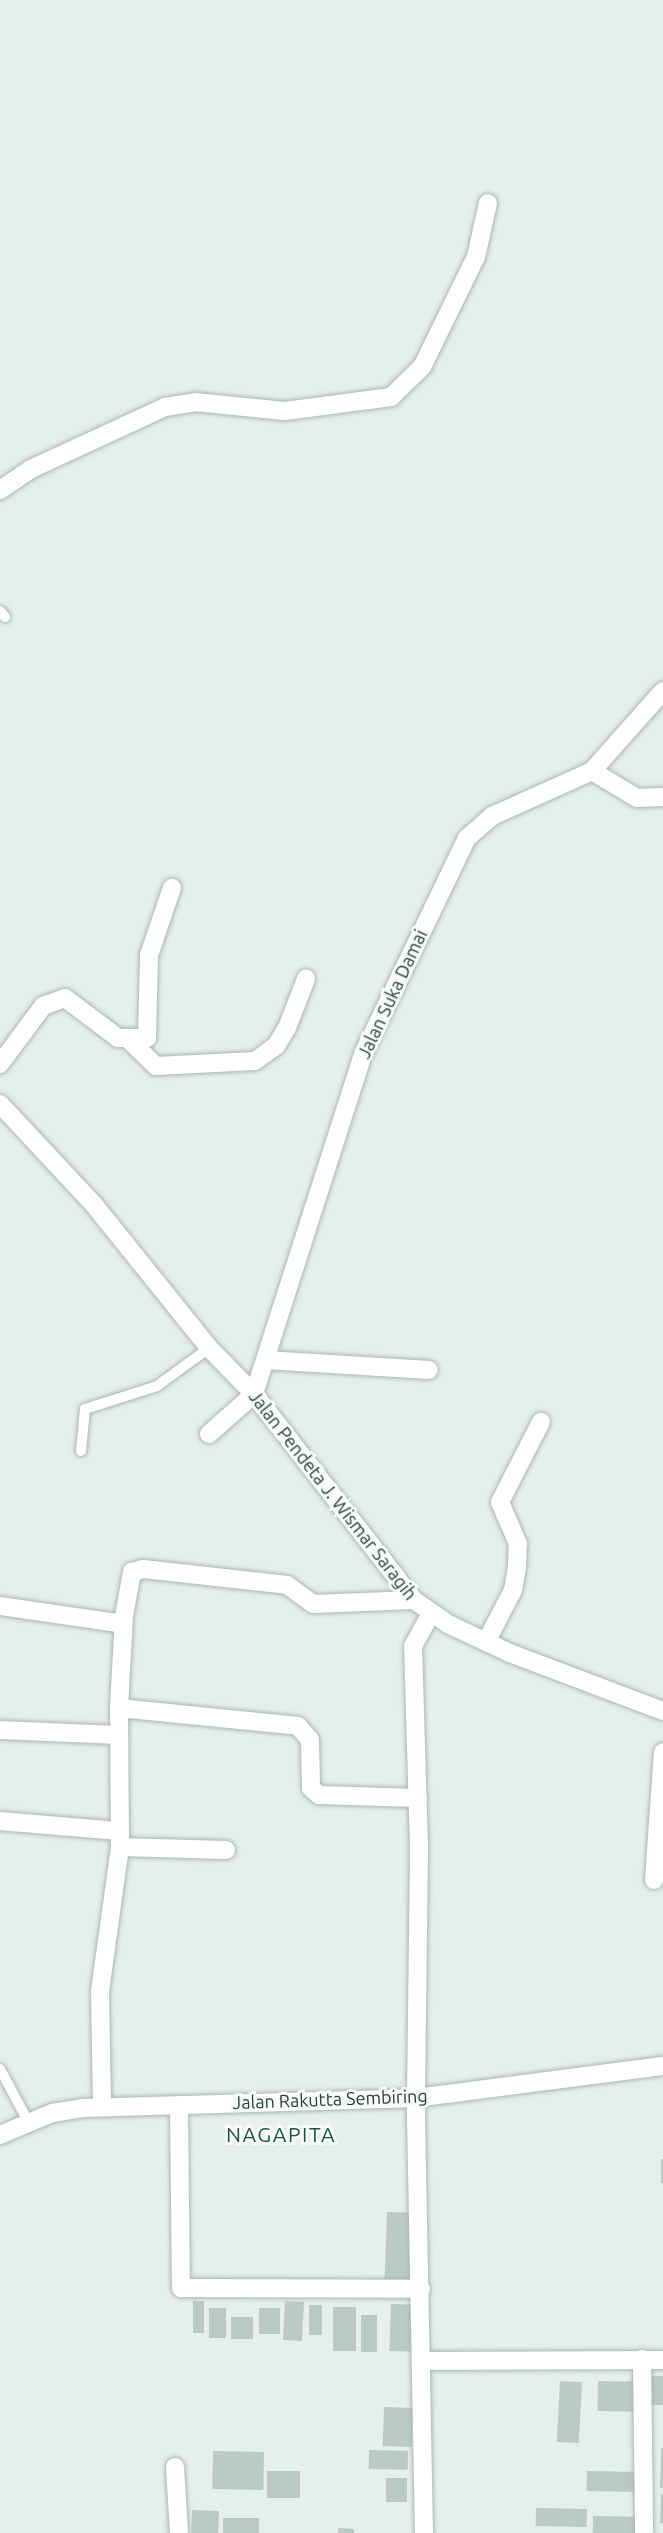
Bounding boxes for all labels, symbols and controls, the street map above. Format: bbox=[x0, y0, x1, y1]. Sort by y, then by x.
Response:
street label: Jalan Suka Damai bbox=[353, 926, 431, 1062]
street label: Jalan Pendeta J. Wismar Saragih bbox=[244, 1386, 422, 1604]
street label: Jalan Rakutta Sembiring bbox=[232, 2085, 428, 2113]
district label: NAGAPITA bbox=[226, 2121, 336, 2147]

